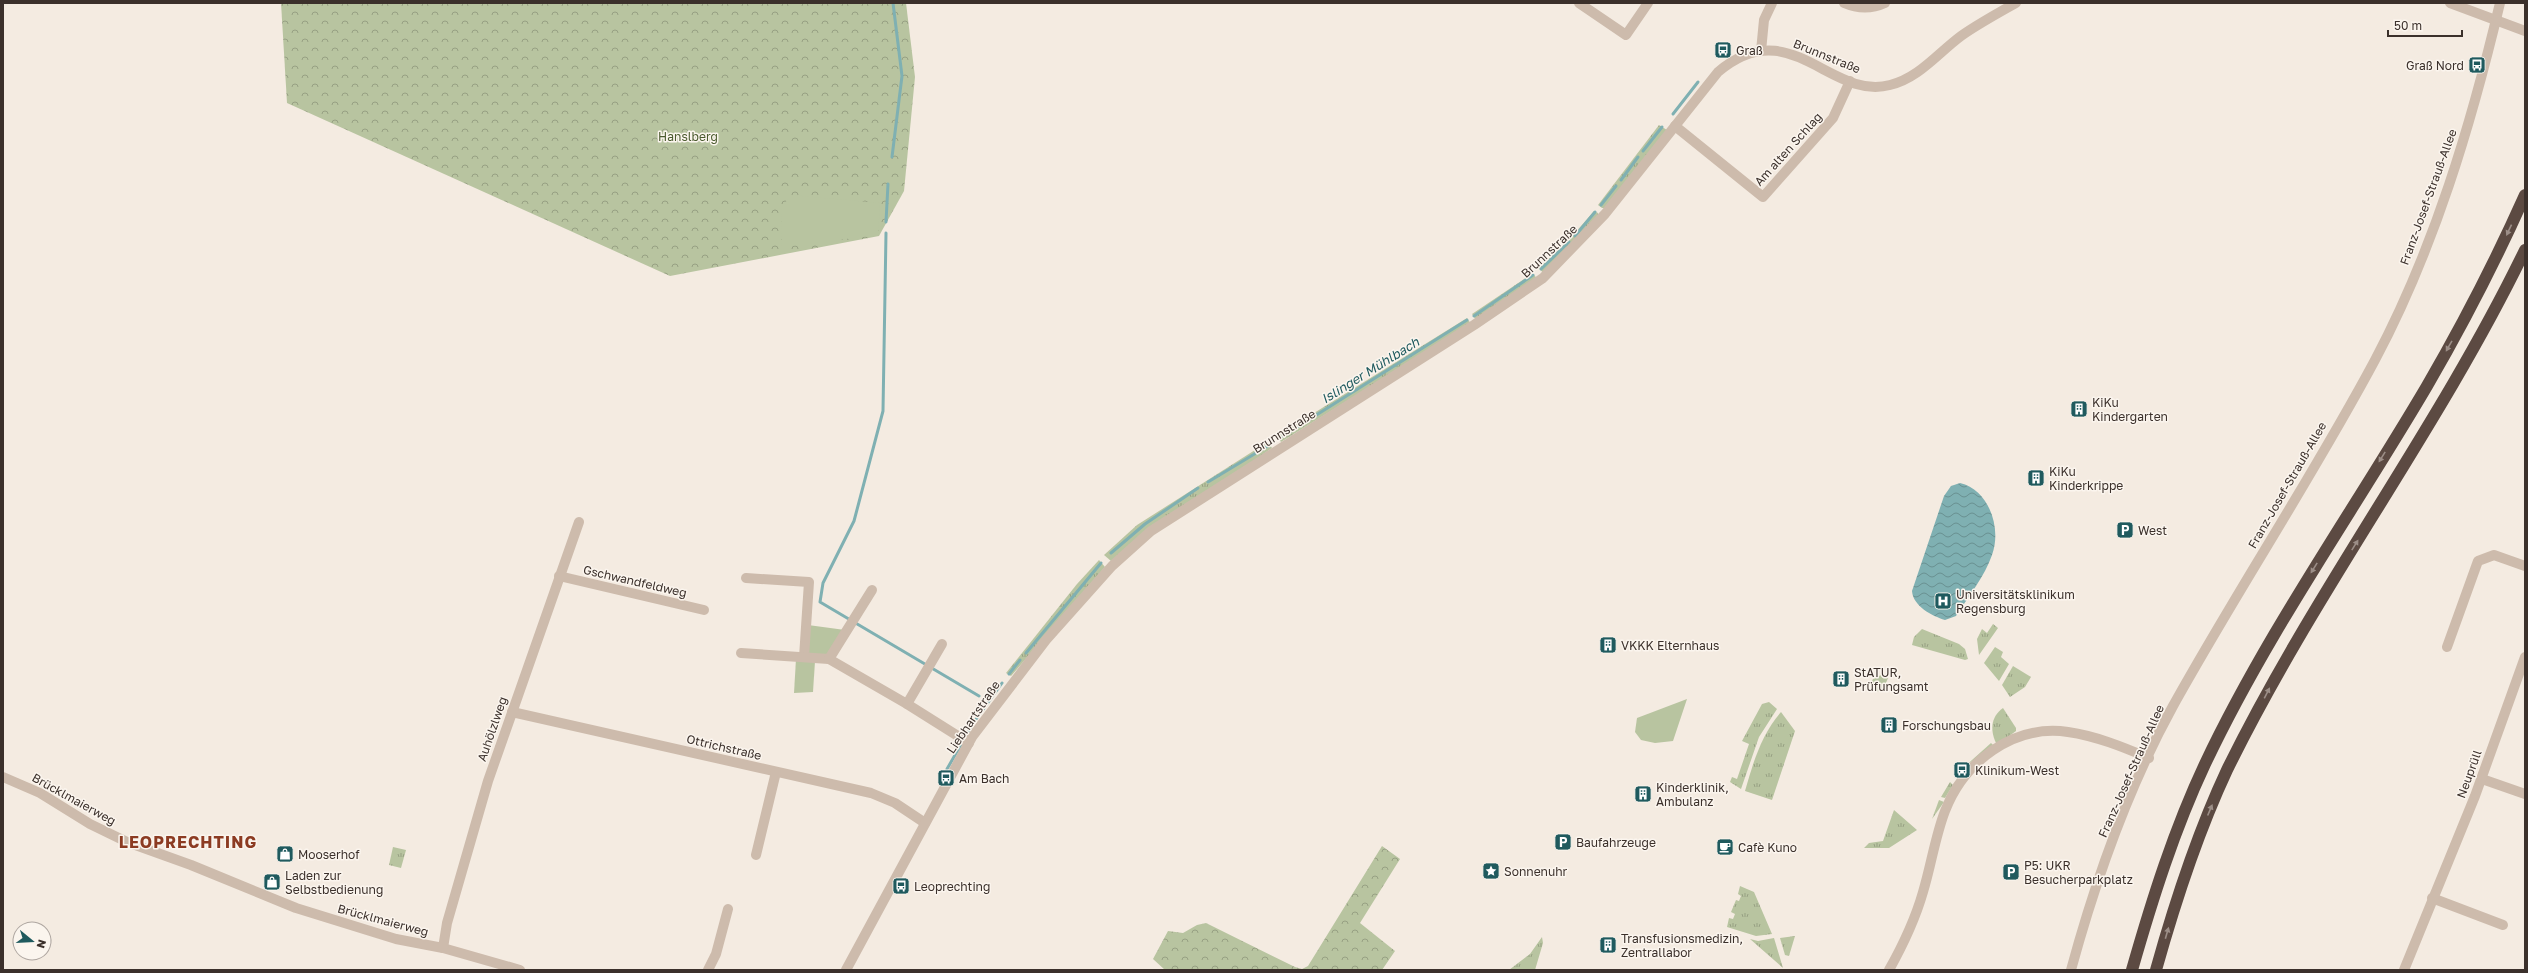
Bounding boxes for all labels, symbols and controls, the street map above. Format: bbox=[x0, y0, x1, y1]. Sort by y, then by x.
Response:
scale bar bbox=[2388, 12, 2462, 38]
text: 50 m bbox=[2394, 18, 2422, 33]
street label: Brunnstraße bbox=[1791, 36, 1863, 76]
bus stop icon: Graß bbox=[1713, 40, 1733, 60]
place label: Graß bbox=[1736, 43, 1763, 58]
bus stop icon: Graß Nord bbox=[2467, 55, 2487, 75]
place label: Graß Nord bbox=[2406, 58, 2464, 73]
street label: Am alten Schlag bbox=[1751, 109, 1825, 189]
street label: Franz-Josef-Strauß-Allee bbox=[2396, 127, 2460, 267]
park label: Hanslberg bbox=[658, 129, 718, 144]
street label: Brunnstraße bbox=[1518, 221, 1580, 281]
one-way arrow bbox=[2506, 225, 2512, 236]
water label: Islinger Mühlbach bbox=[1318, 333, 1423, 406]
one-way arrow bbox=[2446, 340, 2453, 352]
place label: KiKu Kindergarten bbox=[2092, 395, 2168, 424]
building icon: KiKu Kindergarten bbox=[2069, 399, 2089, 419]
street label: Brunnstraße bbox=[1250, 406, 1318, 456]
street label: Franz-Josef-Strauß-Allee bbox=[2245, 419, 2329, 551]
one-way arrow bbox=[2379, 451, 2386, 463]
place label: KiKu Kinderkrippe bbox=[2049, 464, 2123, 493]
building icon: KiKu Kinderkrippe bbox=[2026, 468, 2046, 488]
parking icon: West bbox=[2115, 520, 2135, 540]
place label: West bbox=[2138, 523, 2167, 538]
one-way arrow bbox=[2351, 539, 2358, 551]
street label: Gschwandfeldweg bbox=[582, 562, 688, 600]
one-way arrow bbox=[2310, 563, 2318, 573]
place label: Universitätsklinikum Regensburg bbox=[1956, 587, 2075, 616]
hospital icon: Universitätsklinikum Regensburg bbox=[1933, 591, 1953, 611]
building icon: VKKK Elternhaus bbox=[1598, 635, 1618, 655]
place label: VKKK Elternhaus bbox=[1621, 638, 1719, 653]
place label: StATUR, Prüfungsamt bbox=[1854, 665, 1929, 694]
building icon: StATUR, Prüfungsamt bbox=[1831, 669, 1851, 689]
street label: Liebhartstraße bbox=[943, 678, 1003, 756]
one-way arrow bbox=[2264, 688, 2270, 699]
street label: Auhölzlweg bbox=[474, 695, 510, 763]
street label: Franz-Josef-Strauß-Allee bbox=[2095, 702, 2167, 840]
building icon: Forschungsbau bbox=[1879, 715, 1899, 735]
place label: Forschungsbau bbox=[1902, 718, 1991, 733]
street label: Ottrichstraße bbox=[685, 731, 763, 763]
street label: Neuprüll bbox=[2453, 748, 2485, 800]
bus stop icon: Klinikum-West bbox=[1952, 760, 1972, 780]
place label: Klinikum-West bbox=[1975, 763, 2059, 778]
bus stop icon: Am Bach bbox=[936, 768, 956, 788]
street label: Brücklmaierweg bbox=[29, 770, 119, 828]
place label: Am Bach bbox=[959, 771, 1009, 786]
place label: Kinderklinik, Ambulanz bbox=[1656, 780, 1729, 809]
building icon: Kinderklinik, Ambulanz bbox=[1633, 784, 1653, 804]
one-way arrow bbox=[2207, 805, 2213, 816]
district label: LEOPRECHTING bbox=[119, 832, 257, 852]
parking icon: Baufahrzeuge bbox=[1553, 832, 1573, 852]
place label: Baufahrzeuge bbox=[1576, 835, 1656, 850]
cafe icon: Cafè Kuno bbox=[1715, 837, 1735, 857]
place label: Cafè Kuno bbox=[1738, 840, 1797, 855]
shop icon: Mooserhof bbox=[275, 844, 295, 864]
place label: Mooserhof bbox=[298, 847, 360, 862]
place label: P5: UKR Besucherparkplatz bbox=[2024, 858, 2133, 887]
place icon: Sonnenuhr bbox=[1481, 861, 1501, 881]
parking icon: P5: UKR Besucherparkplatz bbox=[2001, 862, 2021, 882]
place label: Sonnenuhr bbox=[1504, 864, 1568, 879]
place label: Laden zur Selbstbedienung bbox=[285, 868, 383, 897]
shop icon: Laden zur Selbstbedienung bbox=[262, 872, 282, 892]
bus stop icon: Leoprechting bbox=[891, 876, 911, 896]
place label: Leoprechting bbox=[914, 879, 990, 894]
street label: Brücklmaierweg bbox=[336, 901, 430, 939]
north arrow bbox=[12, 921, 52, 961]
one-way arrow bbox=[2164, 926, 2170, 938]
place label: Transfusionsmedizin, Zentrallabor bbox=[1621, 931, 1743, 960]
building icon: Transfusionsmedizin, Zentrallabor bbox=[1598, 935, 1618, 955]
text: N bbox=[35, 938, 49, 950]

